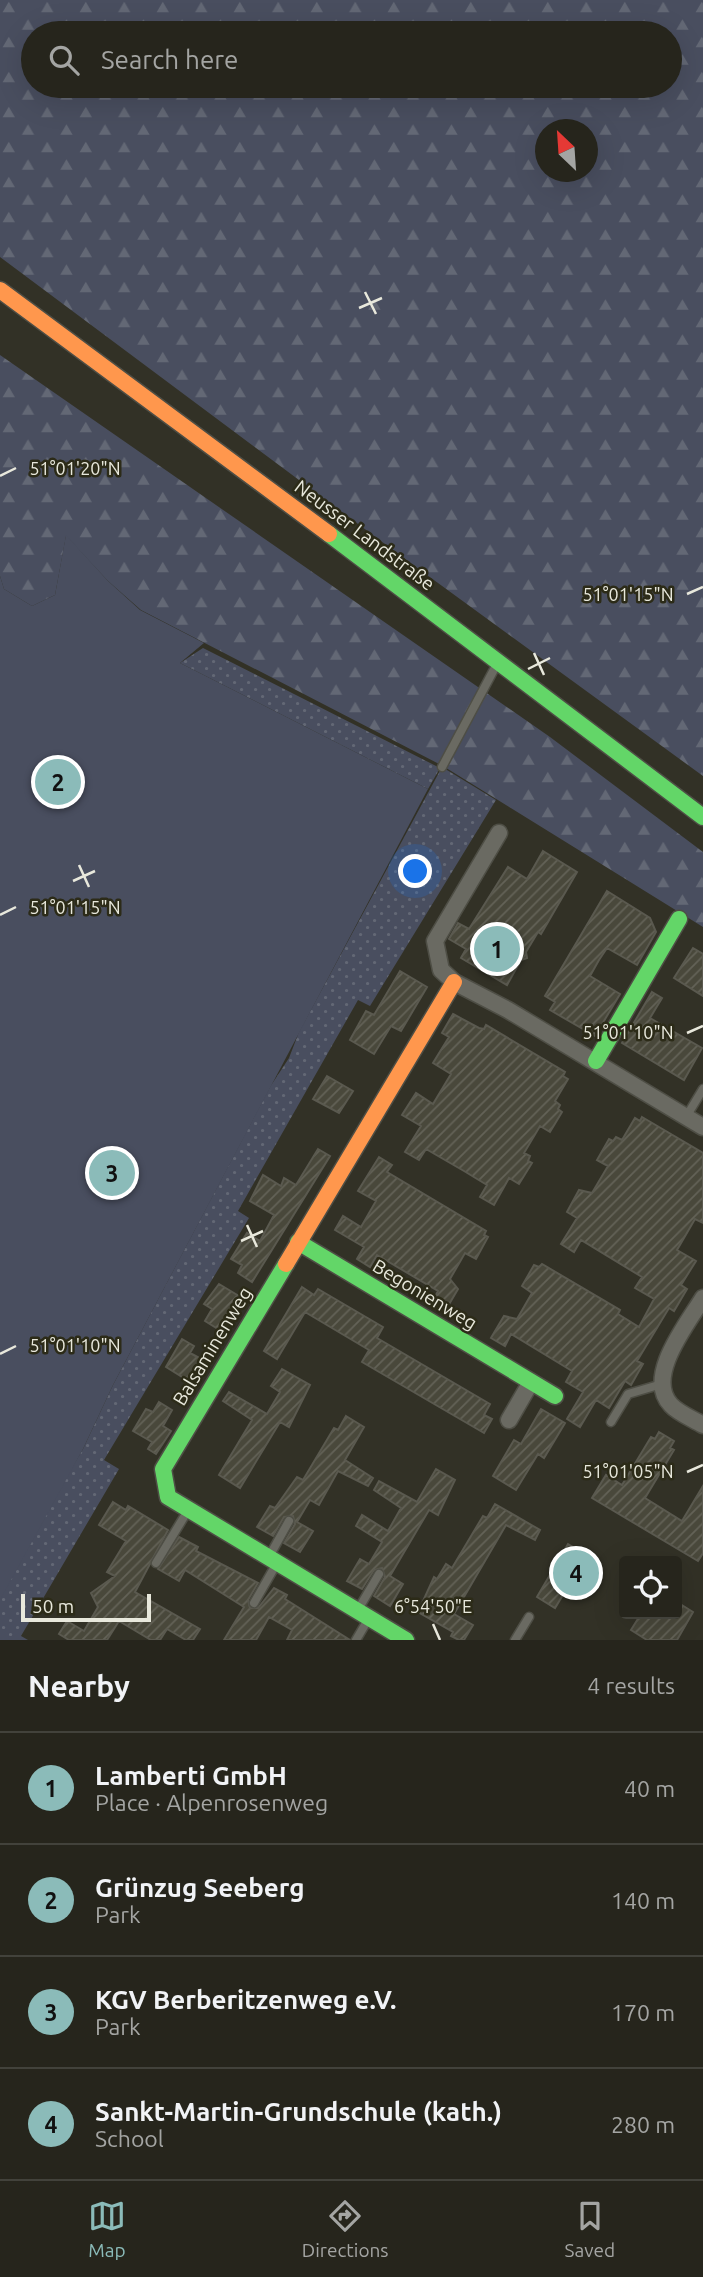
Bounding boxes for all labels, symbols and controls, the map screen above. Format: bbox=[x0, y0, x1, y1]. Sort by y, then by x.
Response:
search box bbox=[21, 21, 682, 98]
icon: search bbox=[45, 41, 83, 79]
text: Search here bbox=[101, 45, 238, 74]
north arrow bbox=[535, 119, 598, 182]
text: 51°01'20"N bbox=[29, 458, 121, 478]
street label: Neusser Landstraße bbox=[291, 475, 439, 595]
text: 51°01'15"N bbox=[582, 584, 674, 604]
pin: 2 bbox=[35, 756, 81, 808]
your location bbox=[398, 854, 432, 888]
text: 51°01'15"N bbox=[29, 897, 121, 917]
pin: 1 bbox=[474, 923, 520, 975]
text: 51°01'10"N bbox=[582, 1022, 674, 1042]
pin: 3 bbox=[89, 1147, 135, 1199]
street label: Begonienweg bbox=[369, 1254, 481, 1334]
street label: Balsaminenweg bbox=[168, 1283, 256, 1409]
text: 51°01'10"N bbox=[29, 1335, 121, 1355]
text: 51°01'05"N bbox=[582, 1461, 674, 1481]
pin: 4 bbox=[553, 1547, 599, 1599]
map controls bbox=[619, 1556, 682, 1619]
button: locate bbox=[619, 1556, 682, 1619]
scale bar bbox=[21, 1591, 150, 1623]
text: 50 m bbox=[32, 1595, 74, 1617]
text: 6°54'50"E bbox=[394, 1596, 472, 1616]
text: Nearby bbox=[28, 1669, 130, 1703]
text: 4 results bbox=[587, 1673, 675, 1698]
text: Lamberti GmbH bbox=[95, 1761, 287, 1790]
text: 1 bbox=[45, 1776, 57, 1801]
text: 40 m bbox=[624, 1776, 675, 1801]
text: Place · Alpenrosenweg bbox=[95, 1790, 328, 1815]
text: Grünzug Seeberg bbox=[95, 1873, 305, 1902]
text: 2 bbox=[45, 1888, 57, 1913]
text: 140 m bbox=[611, 1888, 675, 1913]
text: Park bbox=[95, 1902, 141, 1927]
text: KGV Berberitzenweg e.V. bbox=[95, 1985, 396, 2014]
text: 3 bbox=[45, 2000, 57, 2025]
text: 170 m bbox=[611, 2000, 675, 2025]
text: Park bbox=[95, 2014, 141, 2039]
text: Sankt-Martin-Grundschule (kath.) bbox=[95, 2097, 502, 2126]
text: 4 bbox=[45, 2112, 57, 2137]
text: 280 m bbox=[611, 2112, 675, 2137]
text: School bbox=[95, 2126, 164, 2151]
tab: Map bbox=[88, 2197, 126, 2261]
tab: Directions bbox=[302, 2197, 389, 2261]
tab: Saved bbox=[564, 2197, 615, 2261]

